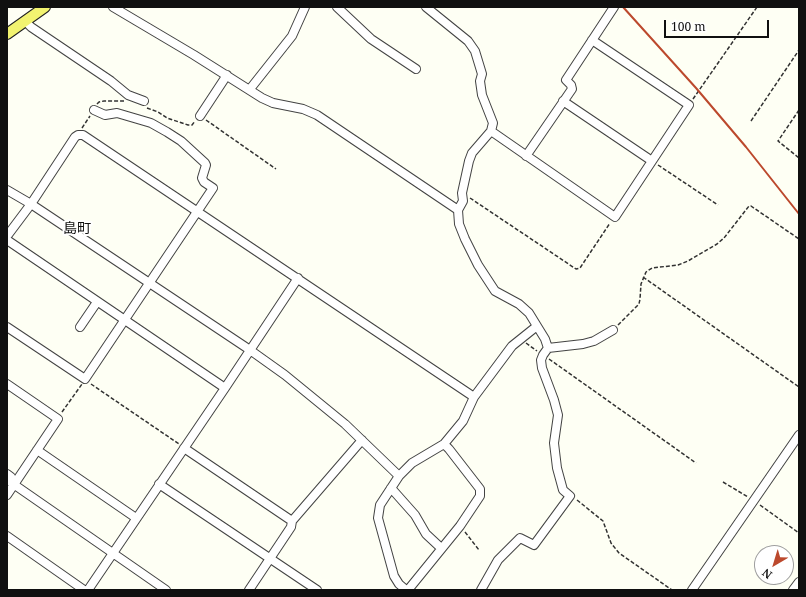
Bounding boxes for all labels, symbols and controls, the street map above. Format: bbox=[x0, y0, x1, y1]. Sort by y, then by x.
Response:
scale bar bbox=[666, 12, 771, 38]
text: 100 m bbox=[671, 18, 706, 35]
district label: 島町 bbox=[63, 221, 91, 237]
north arrow bbox=[754, 545, 794, 585]
text: N bbox=[759, 565, 775, 583]

